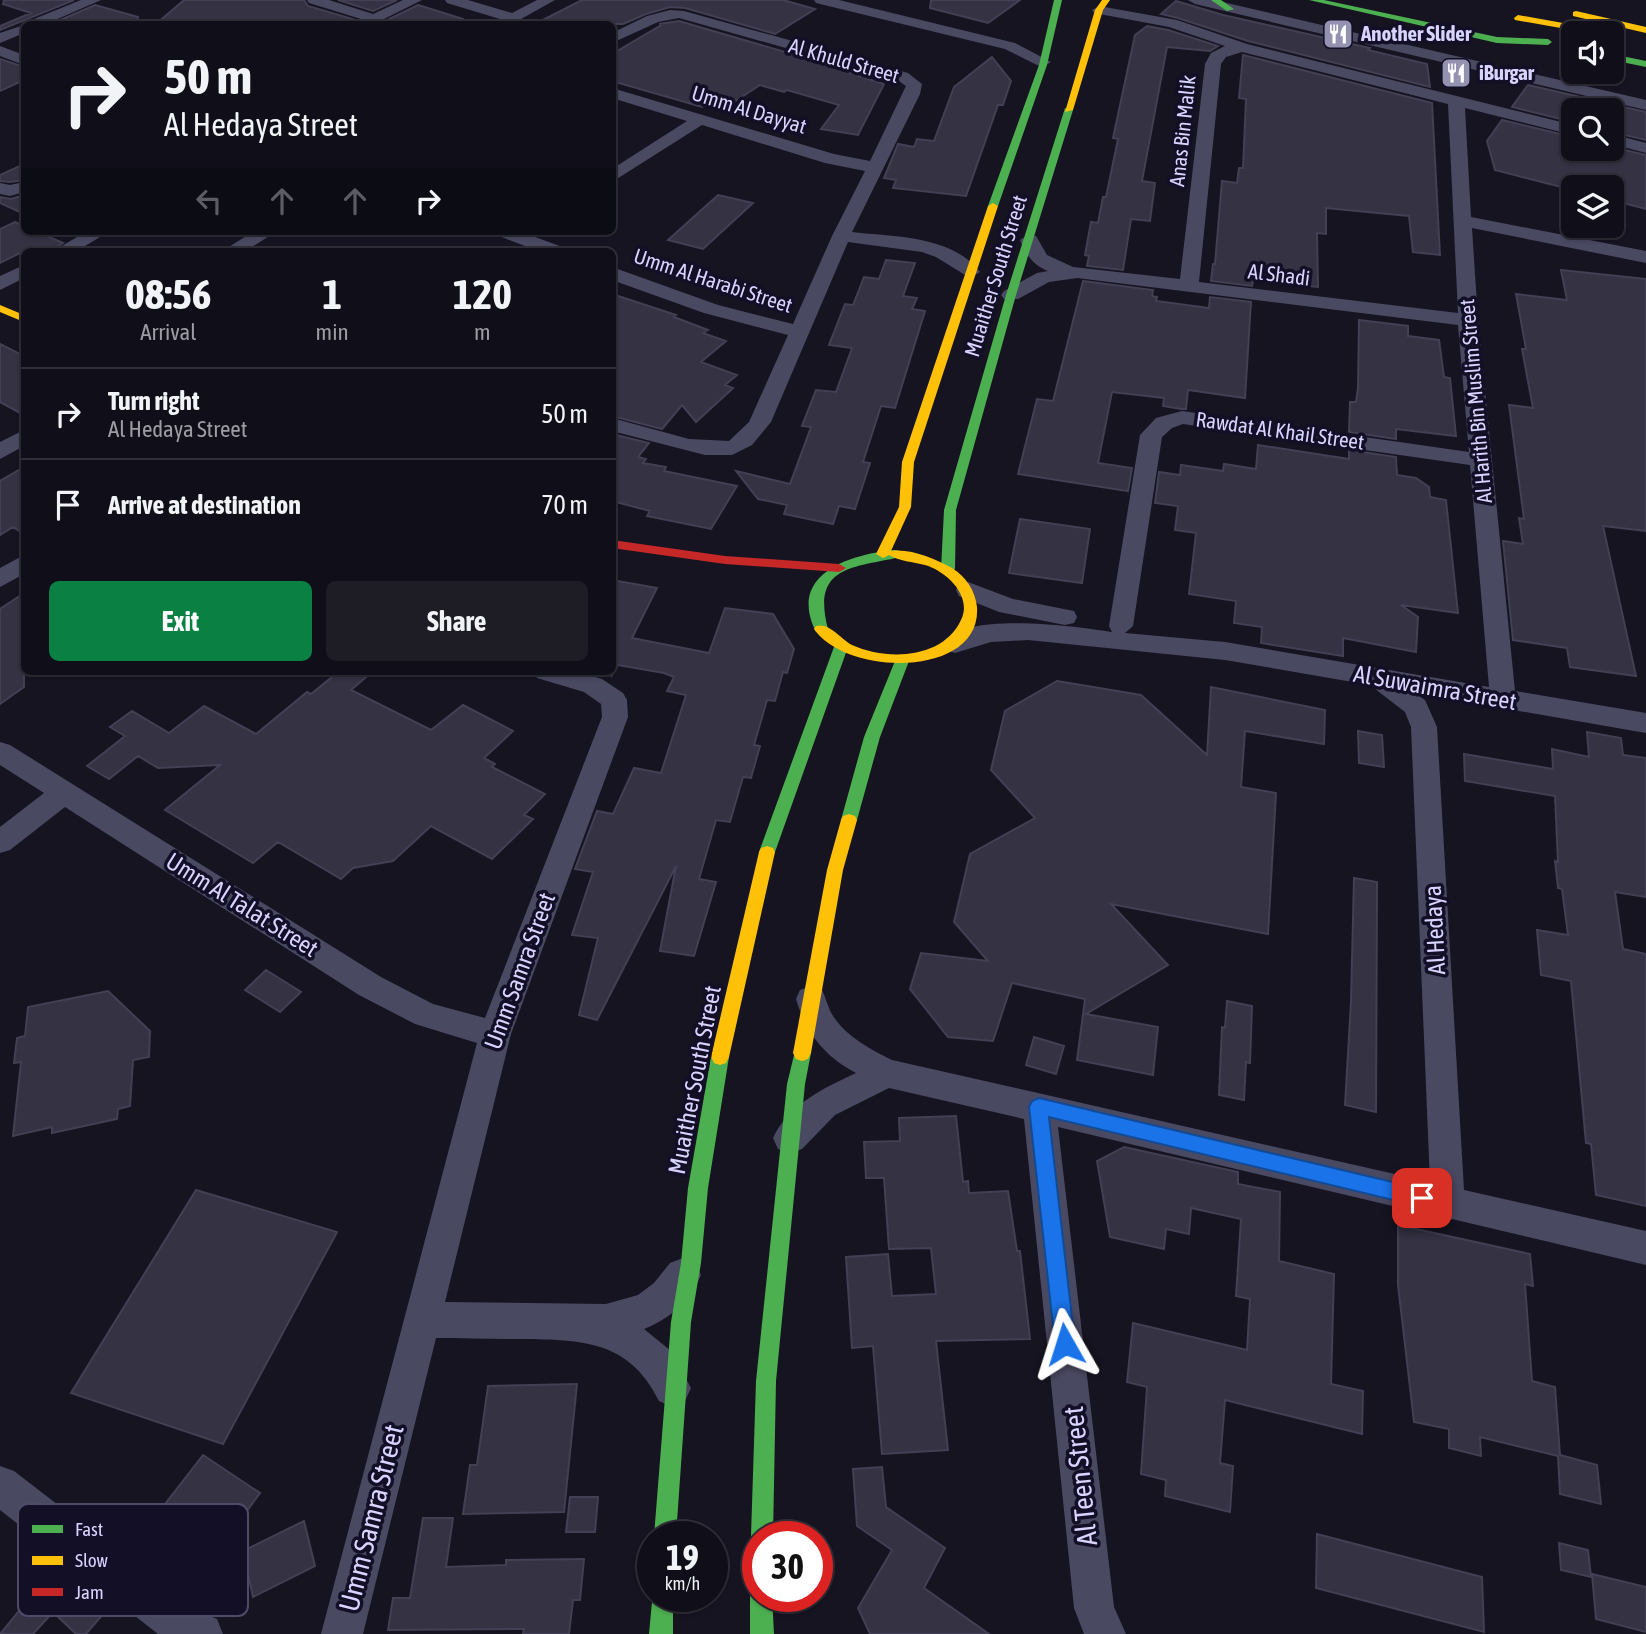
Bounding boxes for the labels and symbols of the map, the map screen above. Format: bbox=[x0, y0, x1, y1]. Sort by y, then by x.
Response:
restaurant icon: Another Slider bbox=[1321, 17, 1355, 51]
place label: Another Slider bbox=[1360, 21, 1472, 45]
street label: Al Khuld Street bbox=[786, 33, 902, 87]
restaurant icon: iBurgar bbox=[1439, 56, 1473, 90]
place label: iBurgar bbox=[1479, 60, 1535, 84]
street label: Anas Bin Malik bbox=[1164, 74, 1200, 188]
street label: Umm Al Dayyat bbox=[689, 80, 810, 138]
street label: Muaither South Street bbox=[959, 192, 1031, 359]
street label: Umm Al Harabi Street bbox=[631, 243, 796, 317]
street label: Al Shadi bbox=[1247, 258, 1312, 290]
street label: Al Harith Bin Muslim Street bbox=[1454, 298, 1496, 504]
street label: Rawdat Al Khail Street bbox=[1195, 406, 1366, 454]
street label: Al Suwaimra Street bbox=[1352, 660, 1519, 715]
street label: Umm Al Talat Street bbox=[161, 847, 323, 962]
street label: Al Hedaya bbox=[1419, 885, 1450, 975]
street label: Umm Samra Street bbox=[479, 889, 560, 1053]
street label: Muaither South Street bbox=[663, 983, 726, 1177]
pin bbox=[1392, 1168, 1452, 1228]
position arrow bbox=[1028, 1307, 1102, 1381]
street label: Al Teen Street bbox=[1057, 1405, 1103, 1547]
street label: Umm Samra Street bbox=[332, 1421, 410, 1615]
legend bbox=[18, 1504, 248, 1616]
text: Fast bbox=[75, 1518, 103, 1540]
speed limit sign: 30 bbox=[742, 1521, 833, 1612]
text: Slow bbox=[75, 1549, 109, 1571]
text: Jam bbox=[75, 1581, 104, 1603]

